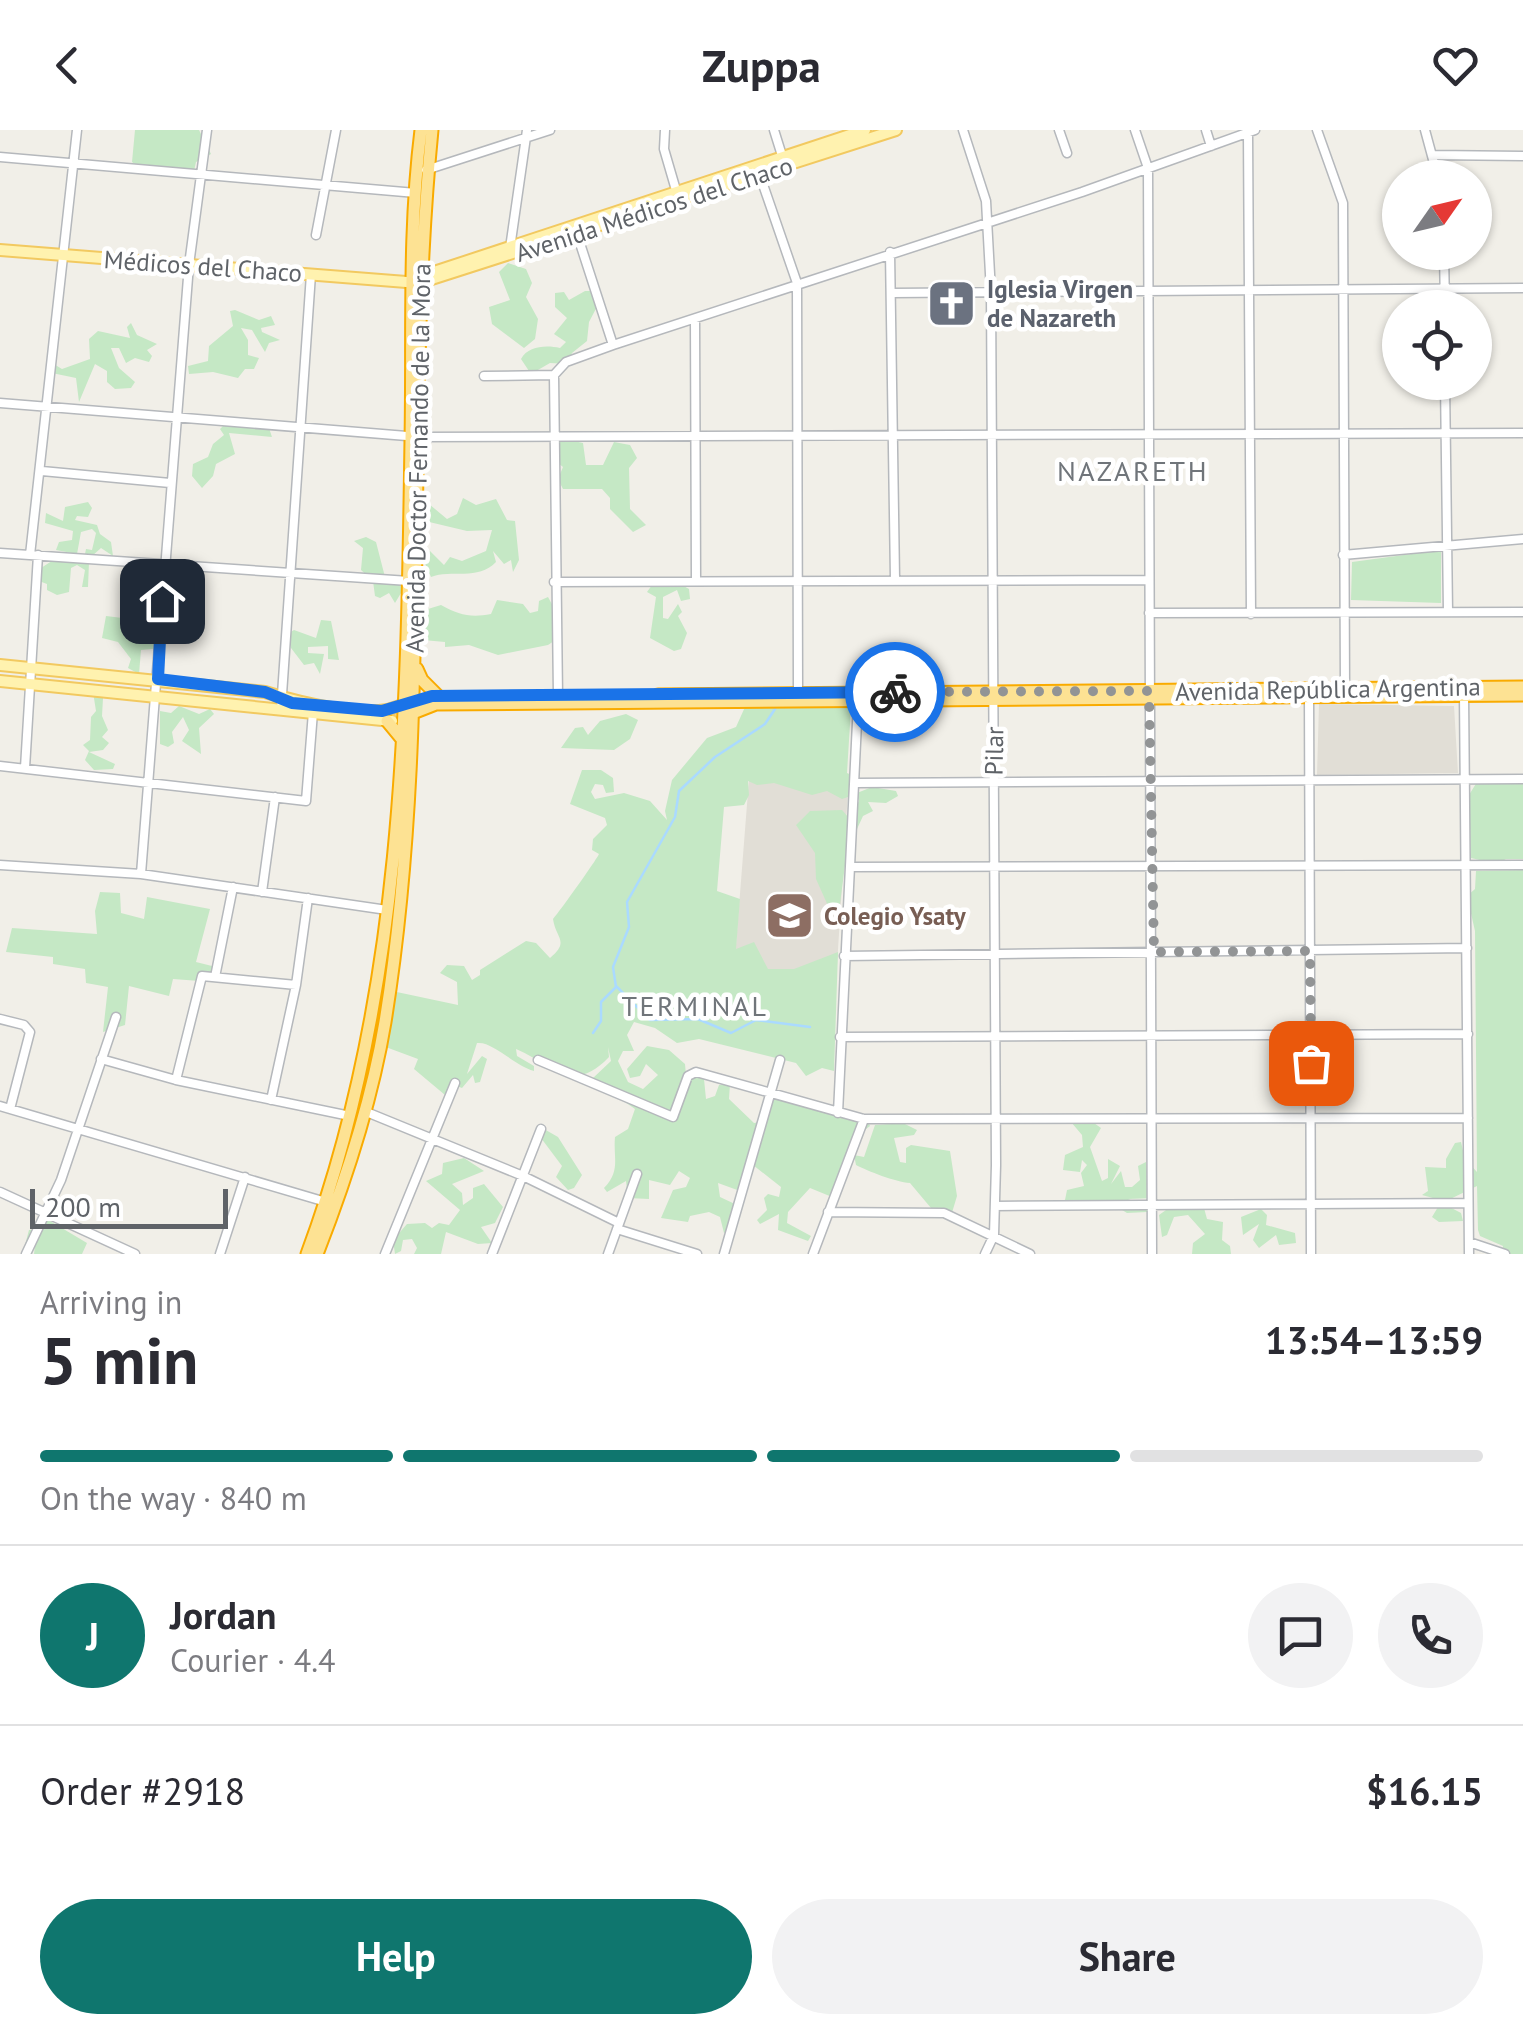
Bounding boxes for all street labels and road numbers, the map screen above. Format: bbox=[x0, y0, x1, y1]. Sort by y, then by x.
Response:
street label: Avenida Médicos del Chaco bbox=[511, 149, 797, 269]
street label: Médicos del Chaco bbox=[103, 243, 303, 289]
street label: Avenida Doctor Fernando de la Mora bbox=[399, 263, 437, 653]
street label: Avenida República Argentina bbox=[1175, 670, 1481, 708]
street label: Pilar bbox=[978, 726, 1010, 776]

